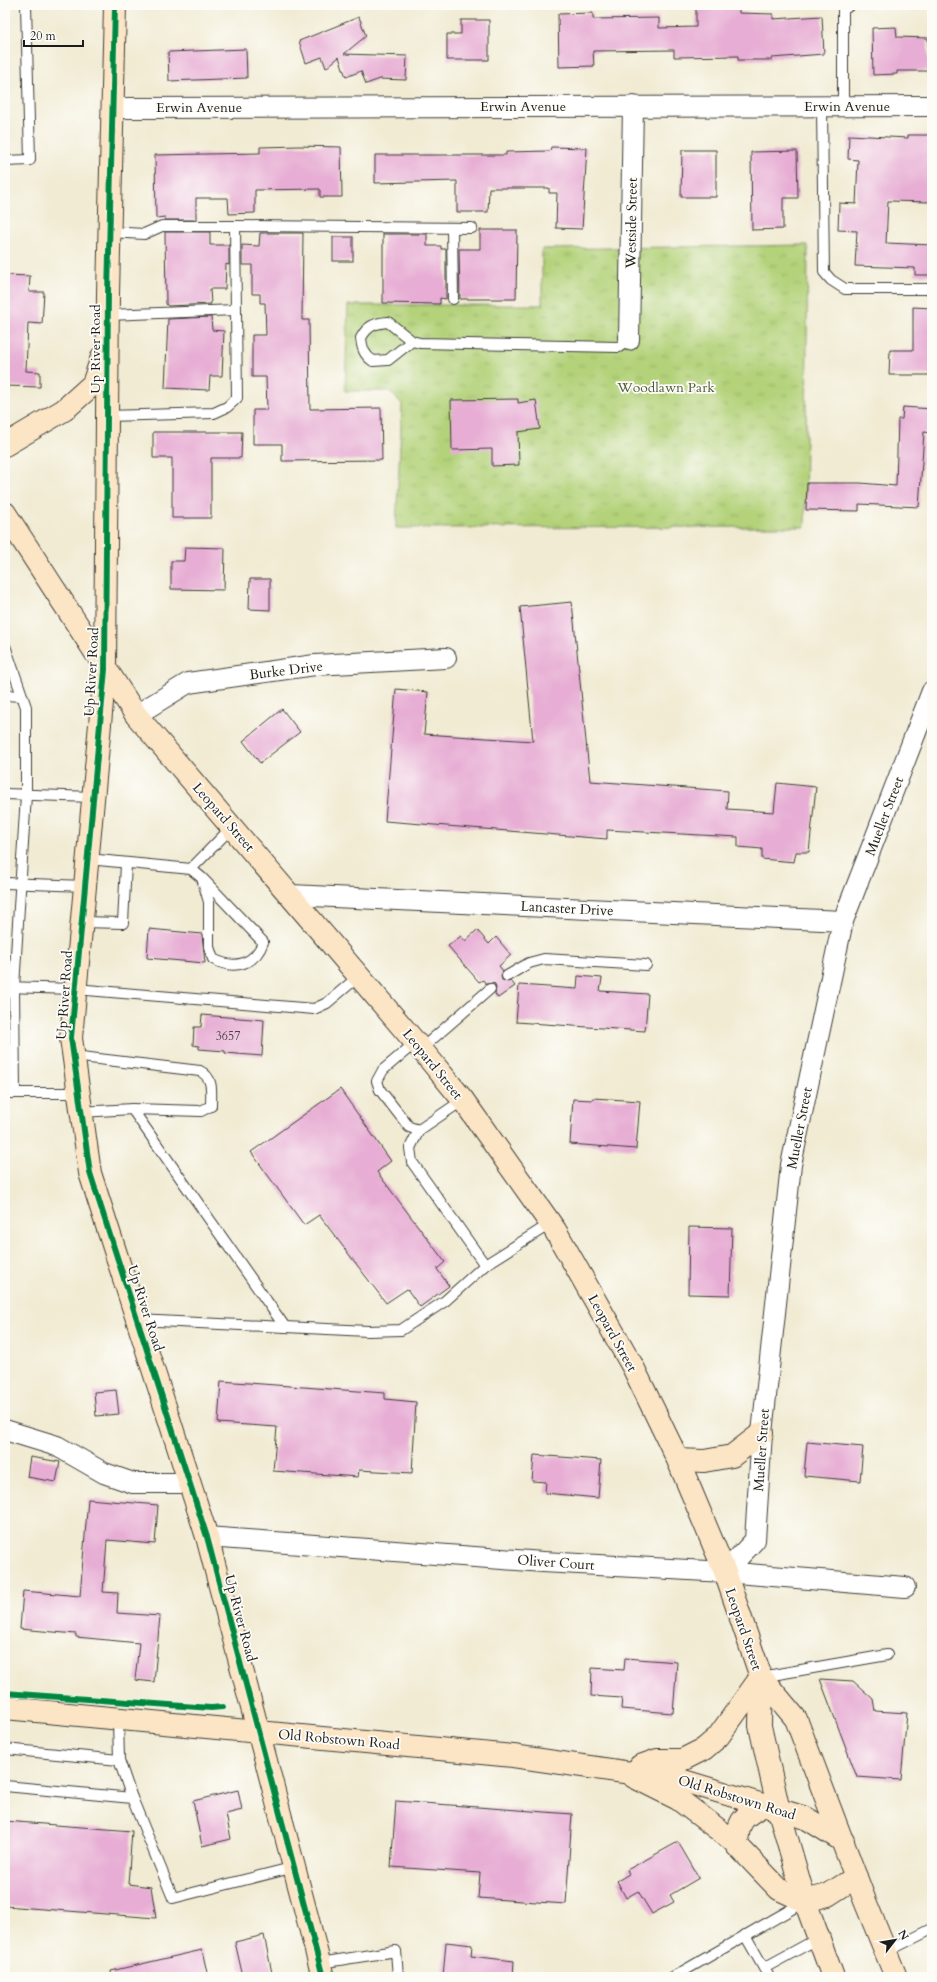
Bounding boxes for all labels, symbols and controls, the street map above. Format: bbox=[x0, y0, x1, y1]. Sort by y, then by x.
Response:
scale bar bbox=[24, 22, 83, 48]
text: 20 m bbox=[30, 28, 57, 44]
street label: Erwin Avenue bbox=[480, 97, 566, 116]
street label: Erwin Avenue bbox=[804, 97, 890, 116]
street label: Erwin Avenue bbox=[156, 98, 242, 117]
street label: Westside Street bbox=[621, 177, 642, 270]
street label: Up River Road bbox=[86, 304, 105, 394]
park label: Woodlawn Park bbox=[616, 378, 715, 397]
street label: Up River Road bbox=[80, 626, 103, 717]
street label: Burke Drive bbox=[248, 657, 324, 684]
street label: Mueller Street bbox=[861, 773, 908, 858]
street label: Leopard Street bbox=[188, 779, 259, 856]
street label: Lancaster Drive bbox=[520, 897, 614, 920]
street label: Up River Road bbox=[52, 949, 77, 1040]
street label: Leopard Street bbox=[398, 1025, 467, 1104]
house number: 3657 bbox=[216, 1028, 240, 1044]
street label: Mueller Street bbox=[782, 1085, 817, 1171]
street label: Up River Road bbox=[123, 1263, 169, 1354]
street label: Leopard Street bbox=[583, 1291, 642, 1376]
street label: Mueller Street bbox=[749, 1407, 774, 1492]
street label: Oliver Court bbox=[517, 1550, 596, 1575]
street label: Up River Road bbox=[220, 1573, 261, 1664]
street label: Leopard Street bbox=[721, 1585, 767, 1673]
street label: Old Robstown Road bbox=[277, 1725, 401, 1754]
street label: Old Robstown Road bbox=[676, 1771, 799, 1825]
north arrow bbox=[875, 1920, 915, 1960]
text: N bbox=[894, 1927, 912, 1943]

